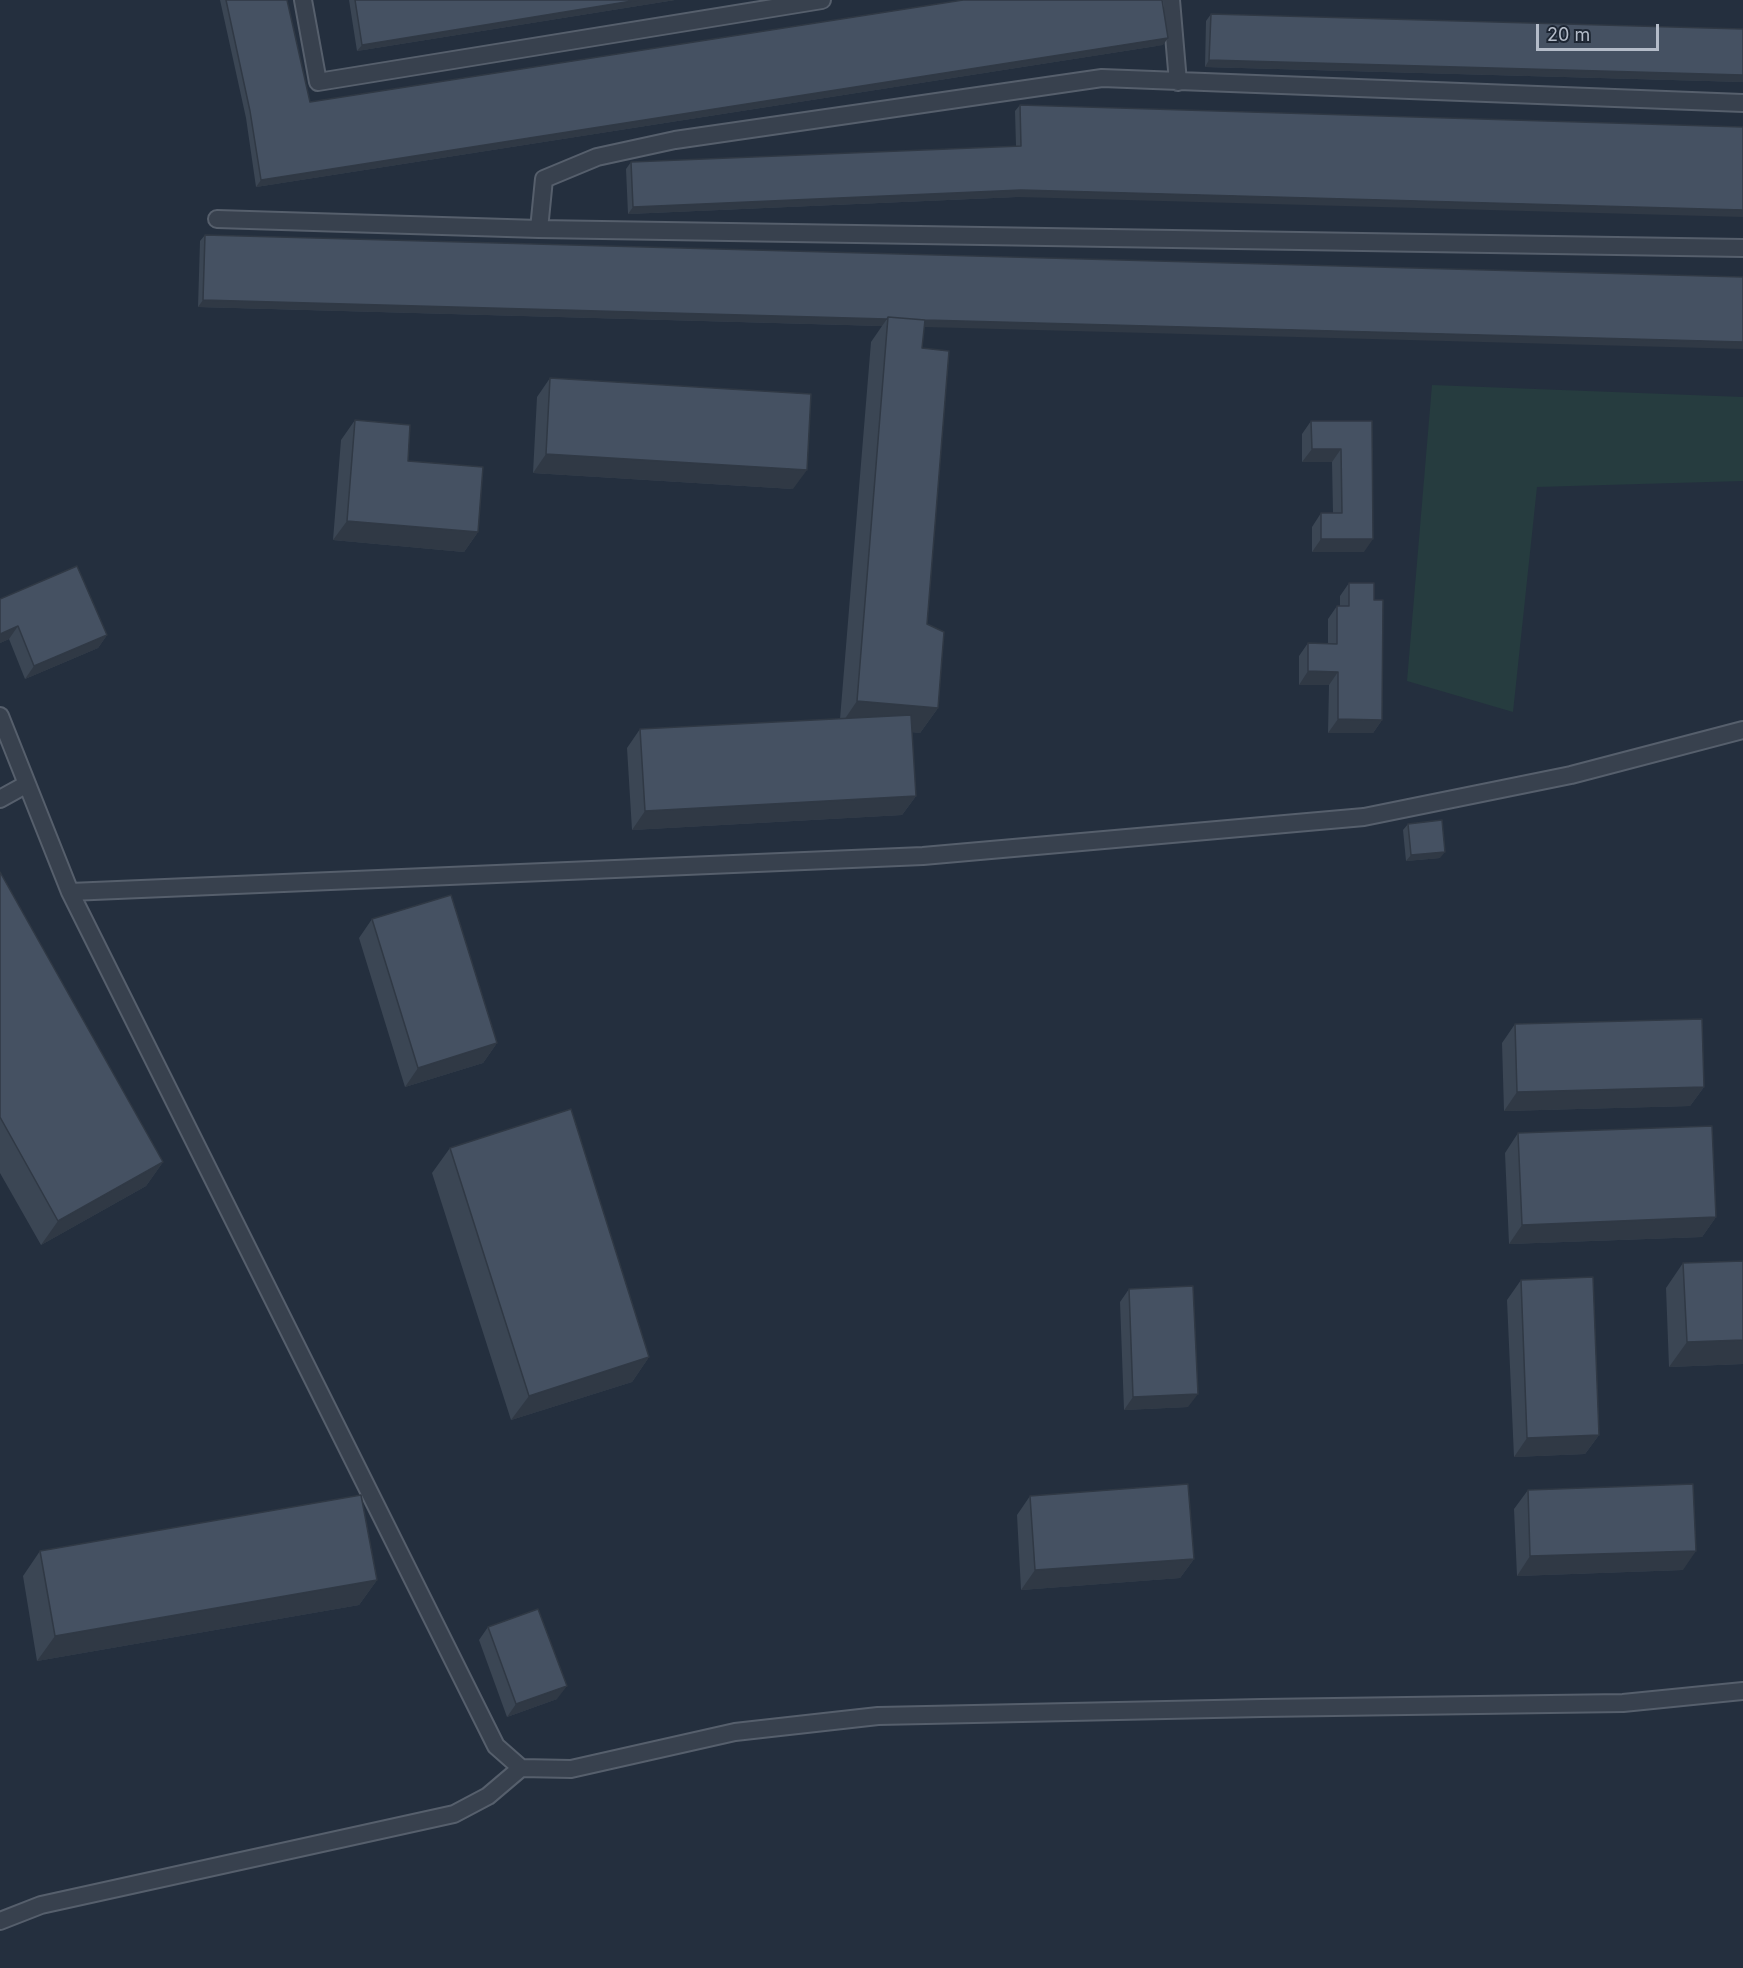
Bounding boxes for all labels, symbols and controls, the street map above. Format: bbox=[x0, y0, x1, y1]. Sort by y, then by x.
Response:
scale bar bbox=[1539, 12, 1662, 50]
text: 20 m bbox=[1547, 24, 1590, 45]

